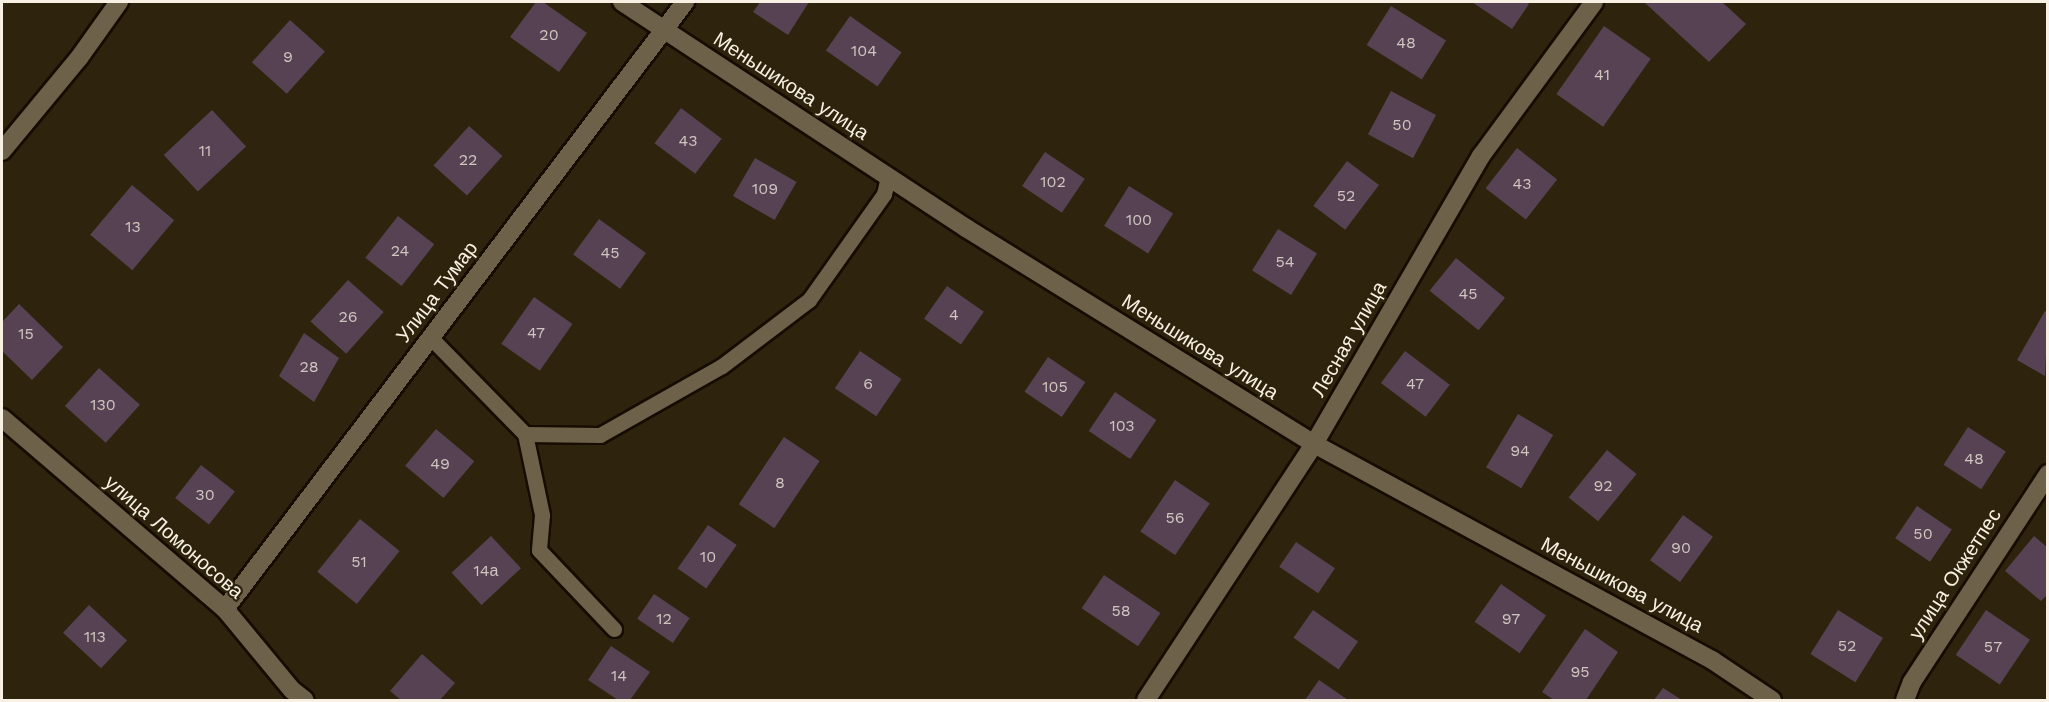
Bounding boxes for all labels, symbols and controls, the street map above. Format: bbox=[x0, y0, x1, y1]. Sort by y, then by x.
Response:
house number: 20 bbox=[539, 25, 559, 45]
street label: Меньшикова улица bbox=[709, 27, 873, 145]
house number: 48 bbox=[1396, 33, 1416, 53]
house number: 104 bbox=[851, 41, 877, 61]
house number: 9 bbox=[283, 47, 293, 67]
house number: 41 bbox=[1594, 65, 1610, 85]
house number: 50 bbox=[1392, 115, 1412, 135]
house number: 43 bbox=[678, 131, 698, 151]
house number: 11 bbox=[199, 141, 211, 161]
house number: 22 bbox=[459, 150, 477, 170]
house number: 102 bbox=[1040, 172, 1066, 192]
house number: 43 bbox=[1512, 174, 1532, 194]
house number: 109 bbox=[752, 179, 778, 199]
house number: 52 bbox=[1337, 186, 1355, 206]
house number: 100 bbox=[1126, 210, 1152, 230]
house number: 13 bbox=[125, 217, 141, 237]
street label: Улица Тумар bbox=[391, 237, 483, 347]
house number: 24 bbox=[391, 241, 409, 261]
house number: 45 bbox=[600, 243, 620, 263]
house number: 54 bbox=[1275, 252, 1295, 272]
street label: Лесная улица bbox=[1306, 277, 1392, 401]
house number: 45 bbox=[1458, 284, 1478, 304]
street label: Меньшикова улица bbox=[1117, 289, 1283, 405]
house number: 4 bbox=[949, 305, 959, 325]
house number: 26 bbox=[338, 307, 358, 327]
house number: 47 bbox=[527, 323, 545, 343]
house number: 15 bbox=[18, 324, 34, 344]
house number: 28 bbox=[299, 357, 319, 377]
house number: 6 bbox=[863, 374, 873, 394]
house number: 47 bbox=[1406, 374, 1424, 394]
house number: 105 bbox=[1042, 377, 1068, 397]
house number: 130 bbox=[90, 395, 116, 415]
house number: 103 bbox=[1109, 416, 1135, 436]
house number: 94 bbox=[1510, 441, 1530, 461]
house number: 48 bbox=[1964, 449, 1984, 469]
house number: 49 bbox=[430, 454, 450, 474]
street label: улица Ломоносова bbox=[100, 470, 248, 604]
house number: 8 bbox=[775, 473, 785, 493]
house number: 92 bbox=[1593, 476, 1613, 496]
house number: 30 bbox=[195, 485, 215, 505]
street label: улица Окжетпес bbox=[1904, 504, 2006, 644]
house number: 56 bbox=[1165, 508, 1185, 528]
house number: 50 bbox=[1913, 524, 1933, 544]
street label: Меньшикова улица bbox=[1537, 532, 1707, 638]
house number: 90 bbox=[1671, 538, 1691, 558]
house number: 10 bbox=[700, 547, 716, 567]
house number: 51 bbox=[351, 552, 367, 572]
house number: 14а bbox=[474, 561, 498, 581]
house number: 58 bbox=[1111, 601, 1131, 621]
house number: 12 bbox=[656, 609, 672, 629]
house number: 97 bbox=[1502, 609, 1520, 629]
house number: 113 bbox=[84, 627, 106, 647]
house number: 52 bbox=[1838, 636, 1856, 656]
house number: 57 bbox=[1984, 637, 2002, 657]
house number: 95 bbox=[1570, 662, 1590, 682]
house number: 14 bbox=[611, 666, 627, 686]

